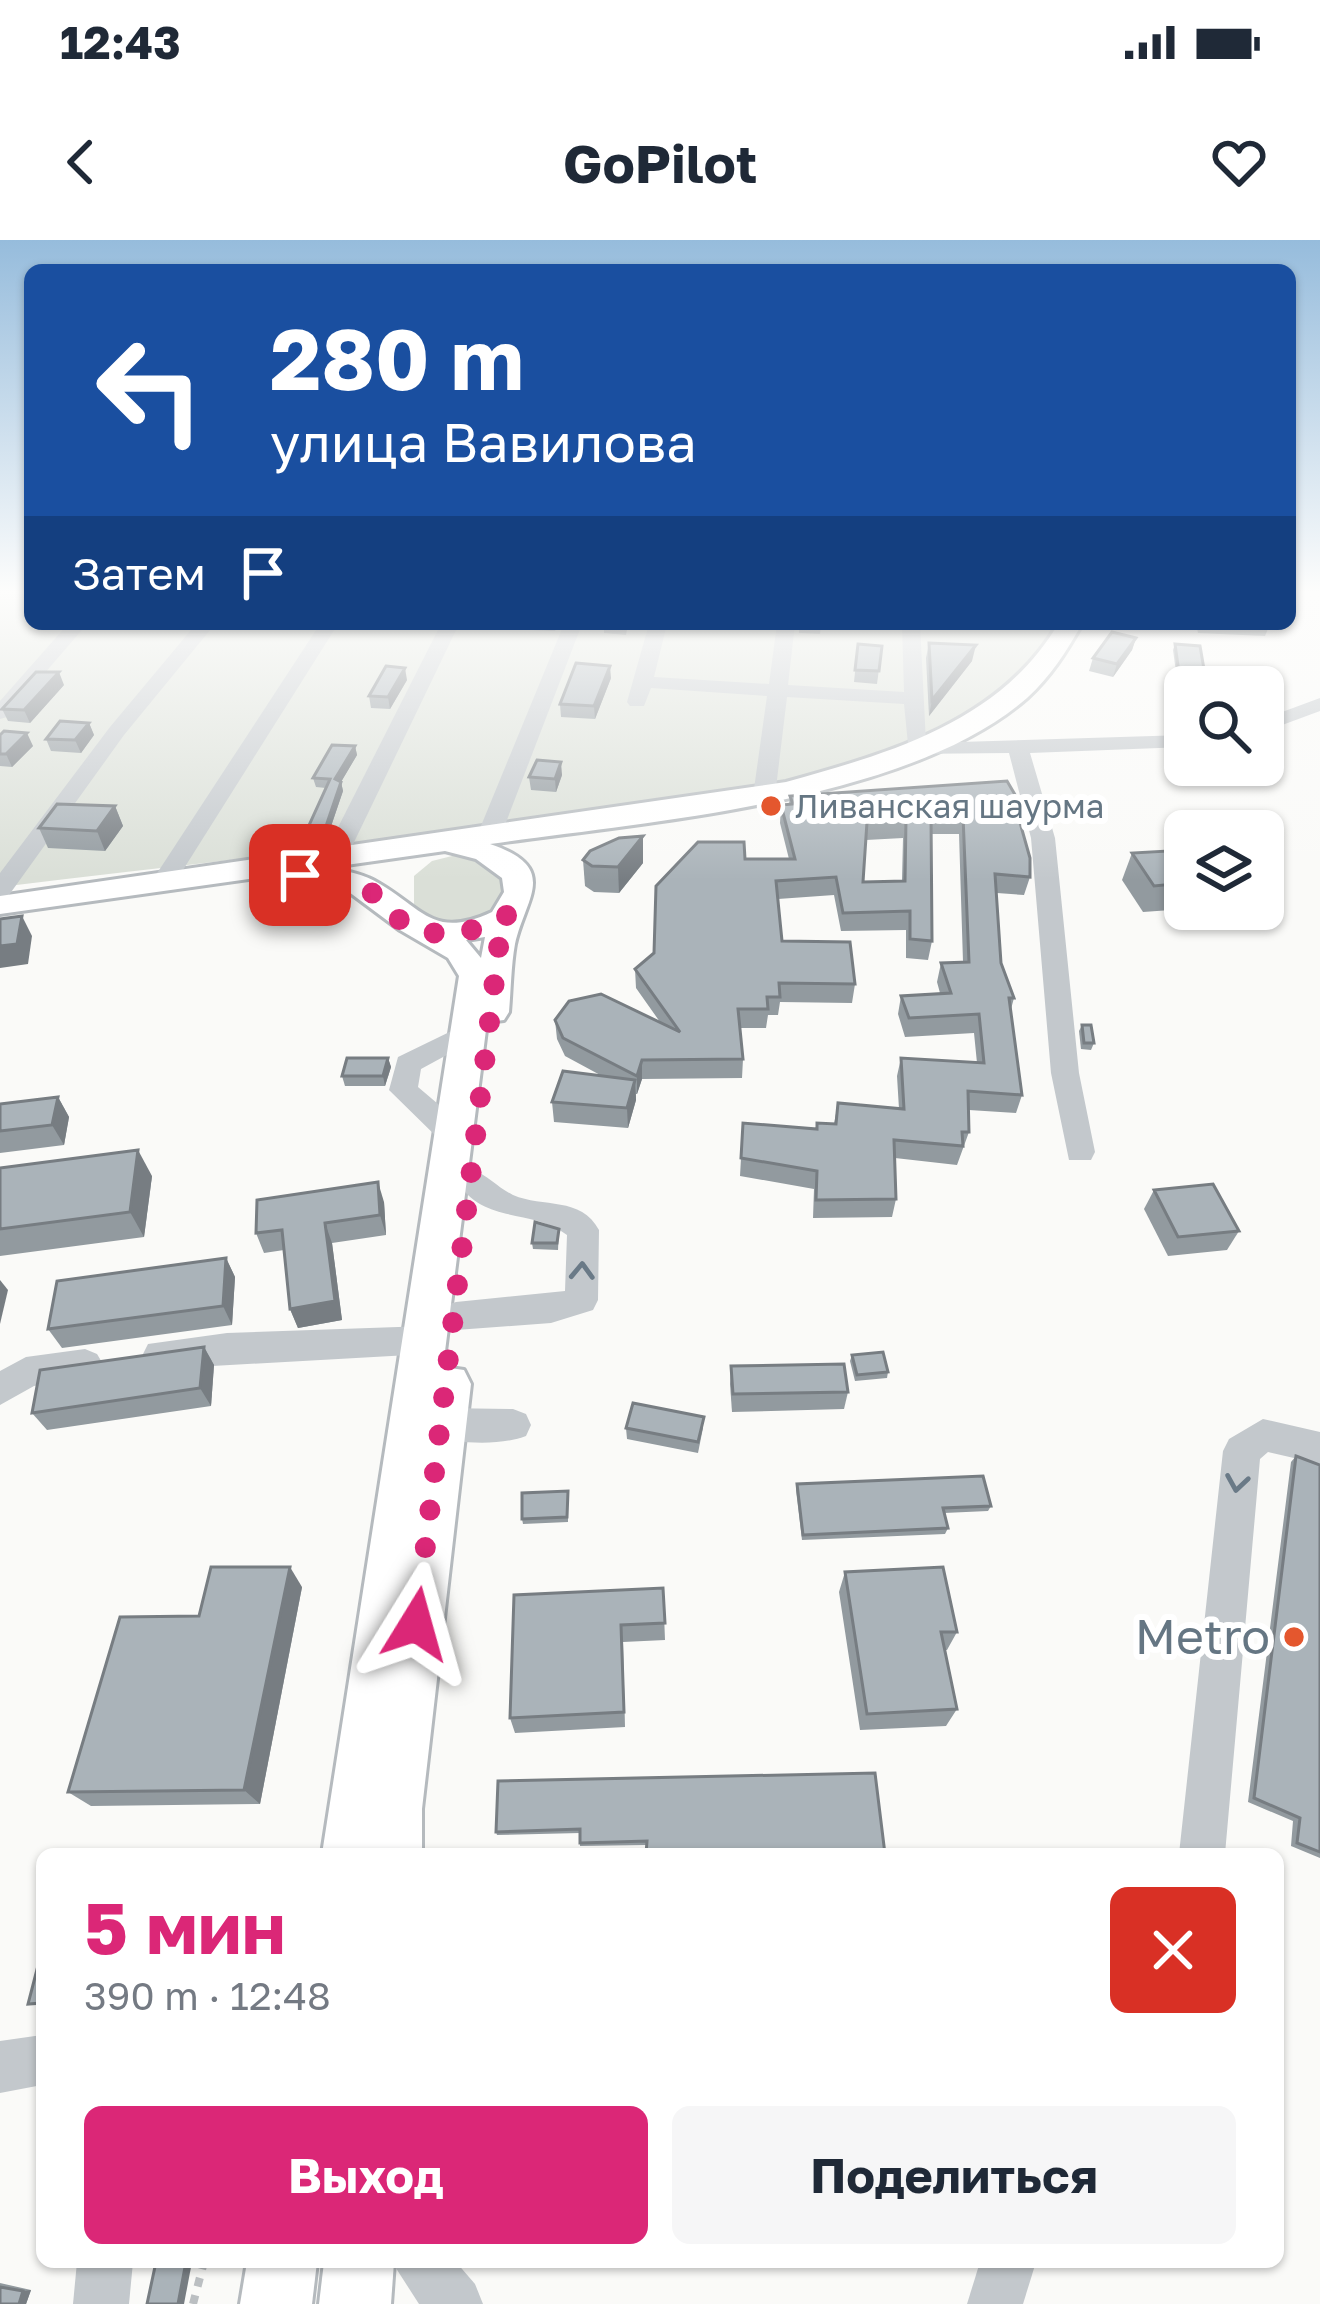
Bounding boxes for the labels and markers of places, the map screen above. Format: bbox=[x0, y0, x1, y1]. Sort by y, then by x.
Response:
place label: Ливанская шаурма bbox=[795, 786, 1104, 825]
marker: Ливанская шаурма bbox=[758, 793, 784, 819]
pin bbox=[249, 824, 351, 926]
place label: Metro bbox=[1135, 1607, 1270, 1665]
marker: Metro bbox=[1281, 1624, 1307, 1650]

